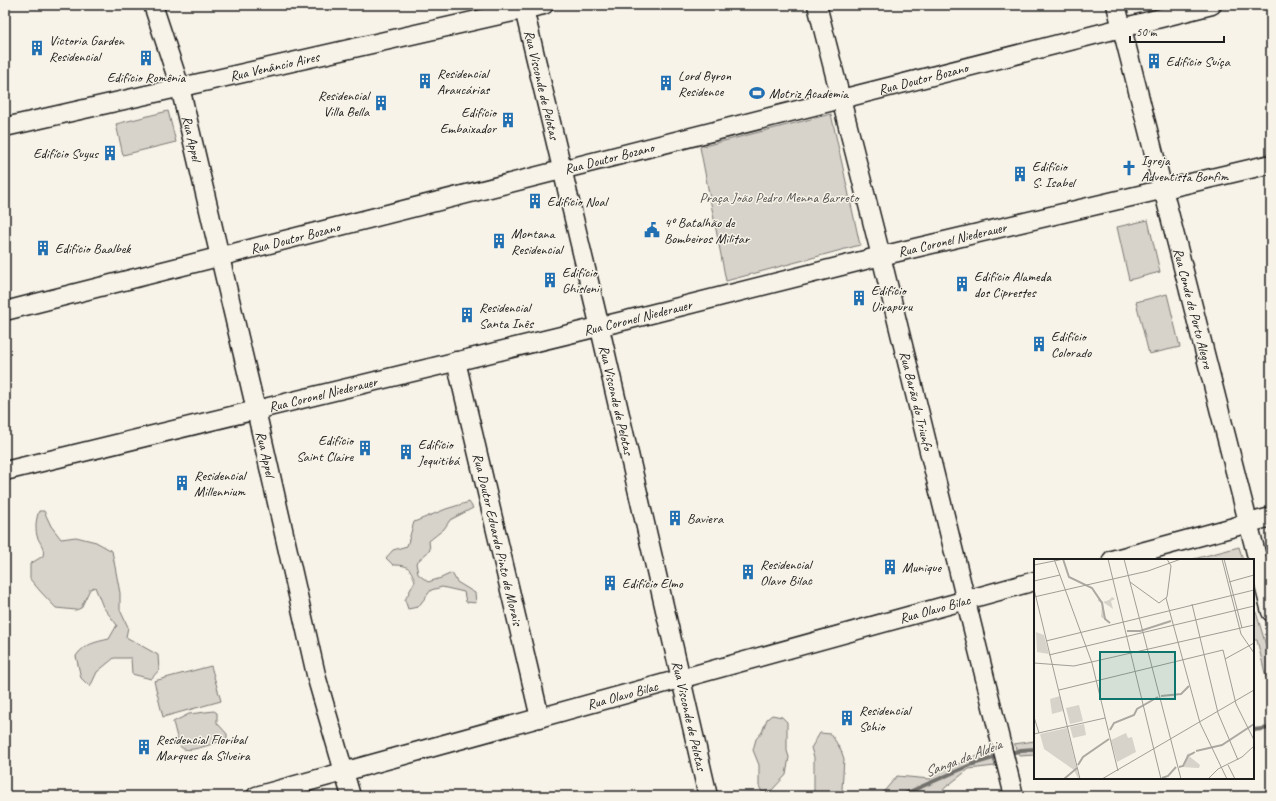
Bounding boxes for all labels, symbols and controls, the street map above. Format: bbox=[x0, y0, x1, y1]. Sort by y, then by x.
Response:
scale bar bbox=[1130, 18, 1224, 44]
text: 50 m bbox=[1136, 24, 1158, 40]
street label: Rua Visconde de Pelotas bbox=[520, 28, 563, 143]
place label: Victoria Garden Residencial bbox=[49, 32, 125, 65]
building icon: Victoria Garden Residencial bbox=[28, 39, 46, 57]
street label: Rua Venâncio Aires bbox=[228, 48, 322, 85]
building icon: Edifício Romênia bbox=[137, 49, 155, 67]
building icon: Edifício Suíça bbox=[1145, 52, 1163, 70]
place label: Edifício Suíça bbox=[1166, 53, 1231, 70]
street label: Rua Doutor Bozano bbox=[877, 59, 972, 98]
place label: Residencial Araucárias bbox=[437, 65, 491, 98]
place label: Lord Byron Residence bbox=[678, 67, 732, 100]
place label: Edifício Romênia bbox=[107, 69, 186, 86]
building icon: Residencial Araucárias bbox=[416, 72, 434, 90]
building icon: Lord Byron Residence bbox=[657, 74, 675, 92]
sports icon: Motriz Academia bbox=[748, 84, 766, 102]
place label: Motriz Academia bbox=[769, 85, 849, 102]
place label: Residencial Villa Bella bbox=[318, 87, 372, 120]
building icon: Residencial Villa Bella bbox=[372, 94, 390, 112]
place label: Edifício Embaixador bbox=[440, 104, 498, 137]
building icon: Edifício Embaixador bbox=[499, 111, 517, 129]
street label: Rua Appel bbox=[178, 114, 206, 165]
street label: Rua Doutor Bozano bbox=[563, 138, 657, 178]
building icon: Edifício Suyus bbox=[101, 144, 119, 162]
place label: Edifício Suyus bbox=[33, 145, 99, 162]
place label: Igreja Adventista Bonfim bbox=[1141, 152, 1230, 185]
place label: Edifício S. Isabel bbox=[1032, 158, 1077, 191]
church icon: Igreja Adventista Bonfim bbox=[1120, 159, 1138, 177]
building icon: Edifício S. Isabel bbox=[1011, 165, 1029, 183]
park label: Praça João Pedro Menna Barreto bbox=[700, 189, 861, 206]
building icon: Edifício Noal bbox=[526, 192, 544, 210]
place label: Edifício Noal bbox=[547, 193, 610, 210]
place label: 4º Batalhão de Bombeiros Militar bbox=[664, 214, 751, 247]
street label: Rua Doutor Bozano bbox=[248, 218, 343, 258]
street label: Rua Coronel Niederauer bbox=[896, 219, 1009, 261]
public building icon: 4º Batalhão de Bombeiros Militar bbox=[643, 221, 661, 239]
place label: Montana Residencial bbox=[511, 225, 565, 258]
building icon: Montana Residencial bbox=[490, 232, 508, 250]
building icon: Edifício Baalbek bbox=[34, 239, 52, 257]
place label: Edifício Baalbek bbox=[55, 240, 131, 257]
street label: Rua Conde de Porto Alegre bbox=[1169, 246, 1217, 372]
place label: Edifício Ghisleni bbox=[562, 264, 601, 297]
place label: Edifício Alameda dos Ciprestes bbox=[974, 268, 1052, 301]
building icon: Edifício Ghisleni bbox=[541, 271, 559, 289]
building icon: Edifício Alameda dos Ciprestes bbox=[953, 275, 971, 293]
place label: Edifício Uirapuru bbox=[871, 282, 913, 315]
building icon: Edifício Uirapuru bbox=[850, 289, 868, 307]
street label: Rua Coronel Niederauer bbox=[582, 296, 694, 339]
place label: Residencial Santa Inês bbox=[479, 299, 534, 332]
building icon: Residencial Santa Inês bbox=[458, 306, 476, 324]
place label: Edifício Colorado bbox=[1051, 328, 1092, 361]
building icon: Edifício Colorado bbox=[1030, 335, 1048, 353]
street label: Rua Visconde de Pelotas bbox=[595, 344, 637, 458]
street label: Rua Barão do Triunfo bbox=[896, 349, 937, 454]
street label: Rua Coronel Niederauer bbox=[267, 373, 380, 416]
street label: Rua Appel bbox=[252, 430, 279, 481]
place label: Edifício Saint Claire bbox=[296, 432, 355, 465]
place label: Edifício Jequitibá bbox=[417, 436, 461, 469]
building icon: Edifício Saint Claire bbox=[356, 439, 374, 457]
building icon: Edifício Jequitibá bbox=[397, 443, 415, 461]
street label: Rua Doutor Eduardo Pinto de Morais bbox=[469, 452, 526, 628]
place label: Residencial Millennium bbox=[194, 467, 248, 500]
building icon: Residencial Millennium bbox=[173, 474, 191, 492]
building icon: Baviera bbox=[666, 509, 684, 527]
place label: Baviera bbox=[687, 510, 724, 527]
place label: Residencial Olavo Bilac bbox=[760, 556, 814, 589]
building icon: Munique bbox=[881, 558, 899, 576]
place label: Munique bbox=[902, 559, 942, 576]
inset map bbox=[1034, 559, 1254, 779]
building icon: Residencial Olavo Bilac bbox=[739, 563, 757, 581]
building icon: Edifício Elmo bbox=[601, 574, 619, 592]
place label: Edifício Elmo bbox=[622, 575, 684, 592]
street label: Rua Olavo Bilac bbox=[897, 591, 973, 627]
street label: Rua Visconde de Pelotas bbox=[668, 659, 710, 774]
street label: Rua Olavo Bilac bbox=[585, 677, 661, 713]
place label: Residencial Schio bbox=[859, 702, 913, 735]
building icon: Residencial Schio bbox=[838, 709, 856, 727]
place label: Residencial Floribal Marques da Silveira bbox=[156, 731, 251, 764]
water label: Sanga da Aldeia bbox=[922, 734, 1006, 782]
building icon: Residencial Floribal Marques da Silveira bbox=[135, 738, 153, 756]

